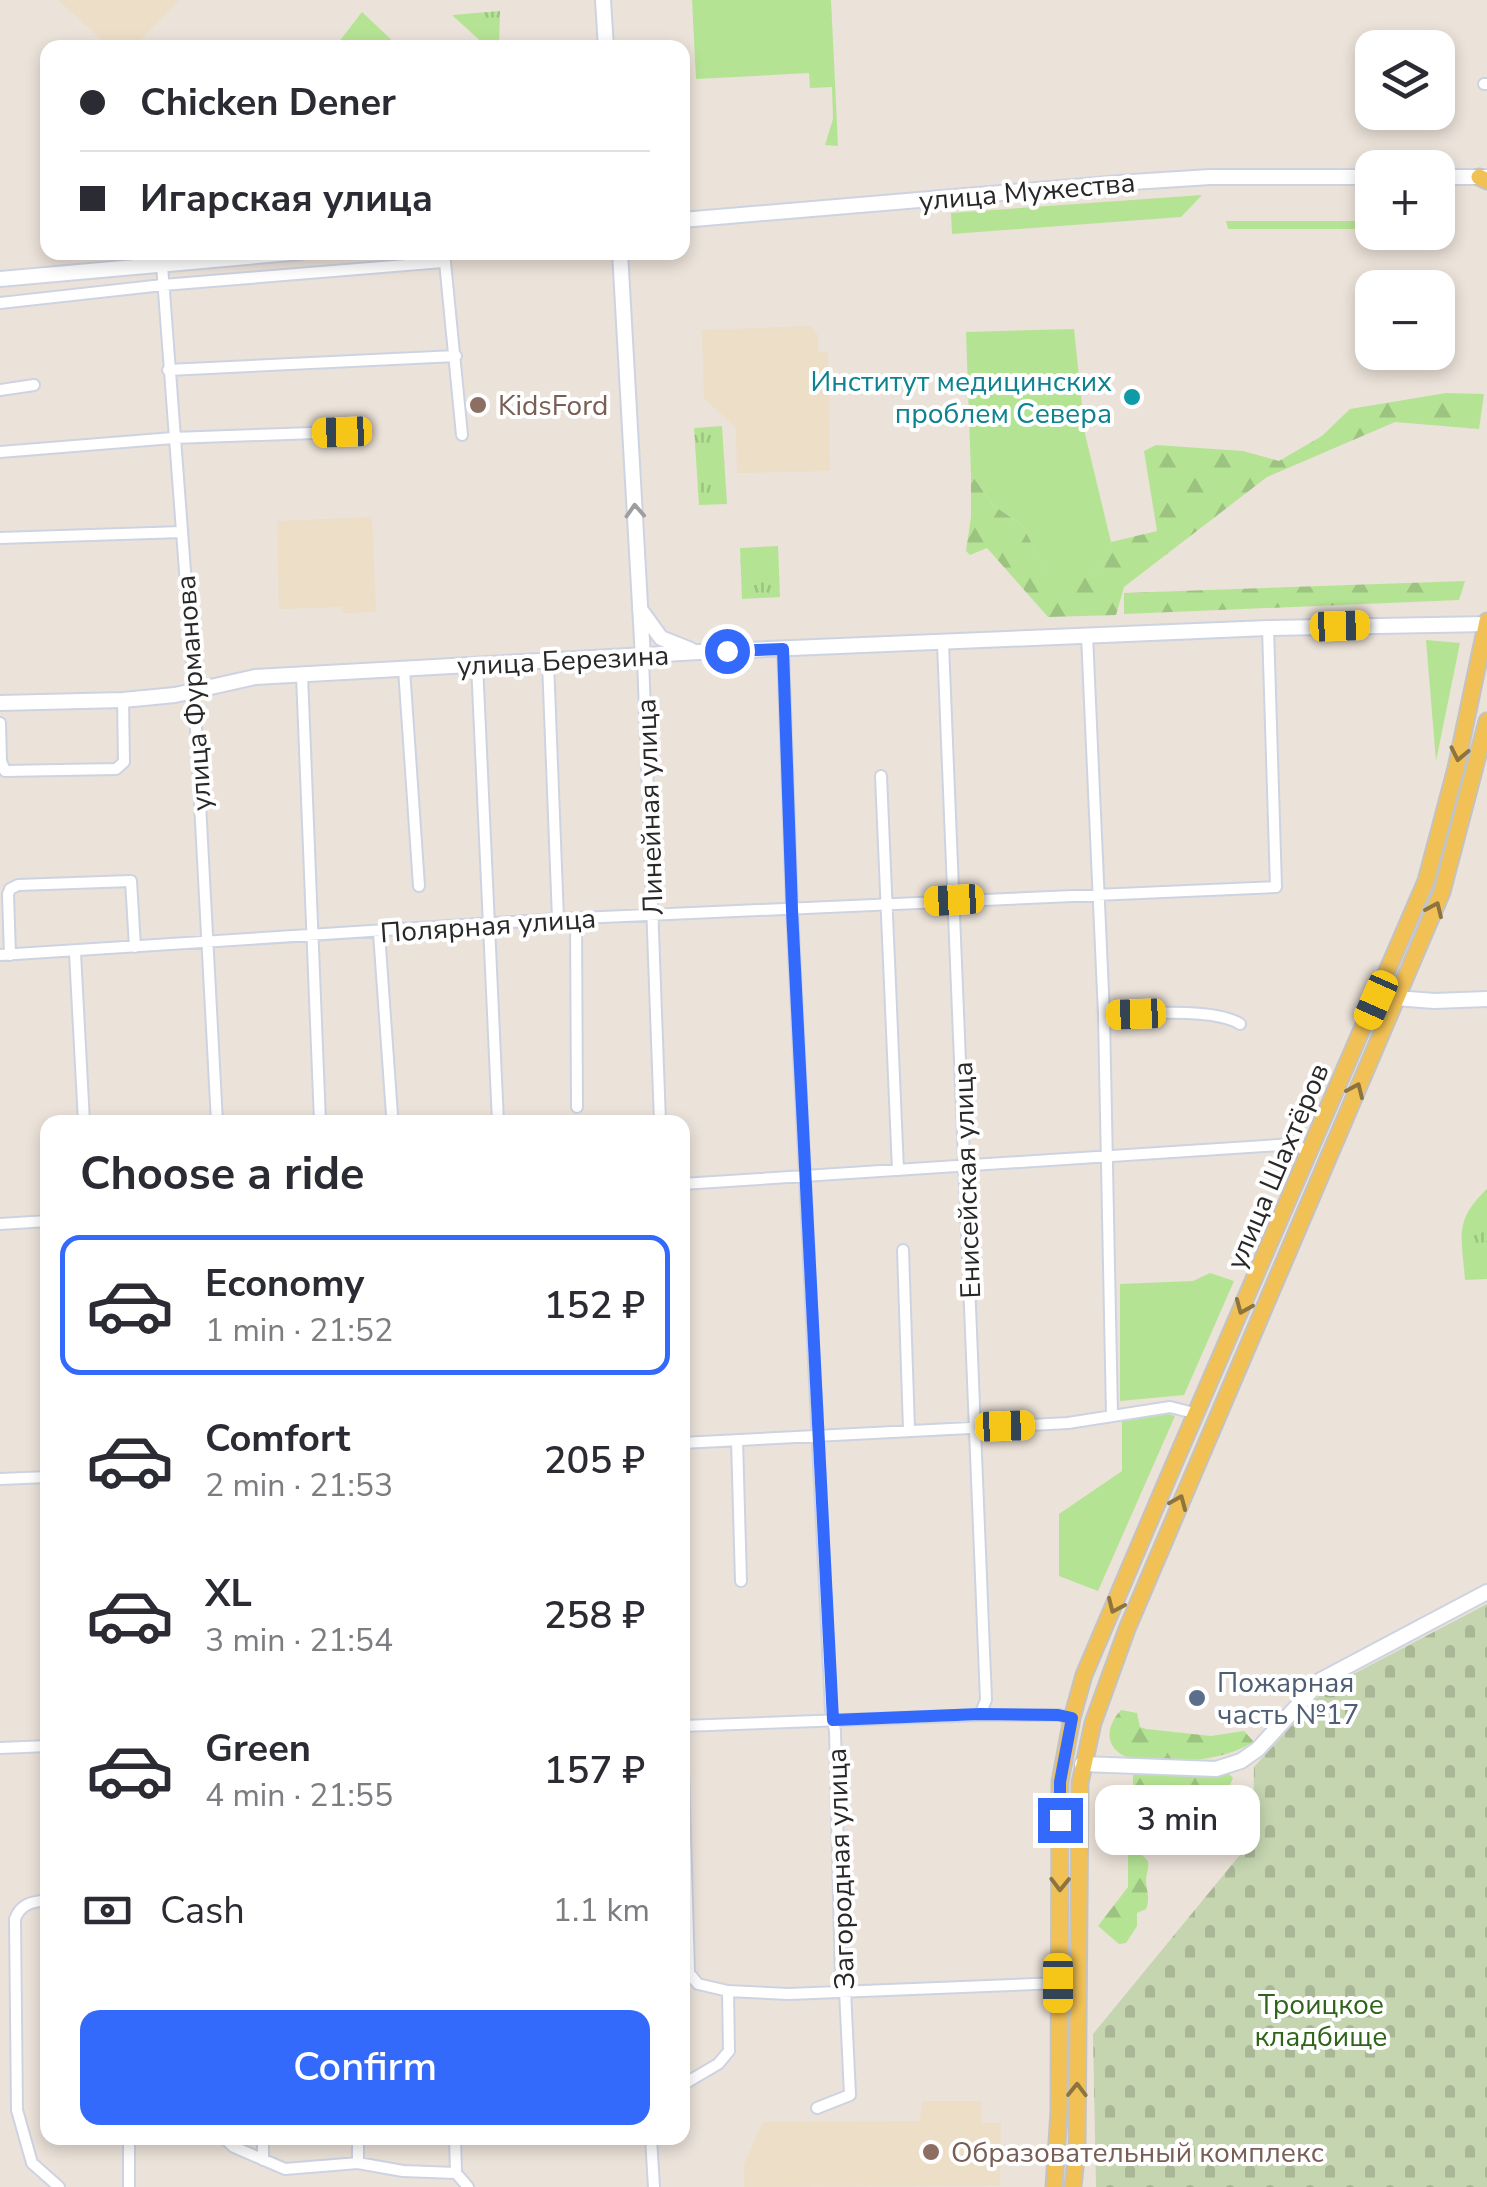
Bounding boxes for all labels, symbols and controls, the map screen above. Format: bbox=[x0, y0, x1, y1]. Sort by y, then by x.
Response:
map controls bbox=[1355, 30, 1455, 370]
button: layers bbox=[1355, 30, 1455, 130]
text: Chicken Dener bbox=[140, 77, 396, 128]
button: + bbox=[1355, 150, 1455, 250]
street label: улица Мужества bbox=[917, 164, 1137, 220]
text: Игарская улица bbox=[140, 173, 433, 224]
button: − bbox=[1355, 270, 1455, 370]
place label: Институт медицинских проблем Севера bbox=[811, 363, 1112, 433]
marker: Институт медицинских проблем Севера bbox=[1121, 386, 1143, 408]
place label: KidsFord bbox=[498, 387, 608, 425]
marker: KidsFord bbox=[467, 394, 489, 416]
car bbox=[311, 416, 373, 448]
one-way arrow bbox=[625, 503, 646, 519]
street label: улица Фурманова bbox=[167, 574, 221, 812]
car bbox=[1309, 610, 1371, 642]
route start bbox=[705, 629, 750, 674]
street label: улица Березина bbox=[456, 636, 670, 686]
street label: Линейная улица bbox=[627, 698, 673, 916]
one-way arrow bbox=[1450, 745, 1471, 762]
car bbox=[923, 883, 985, 917]
street label: Полярная улица bbox=[379, 899, 597, 952]
one-way arrow bbox=[1423, 901, 1443, 919]
car bbox=[1350, 966, 1402, 1034]
car bbox=[1105, 998, 1167, 1030]
street label: улица Шахтёров bbox=[1217, 1058, 1338, 1275]
street label: Енисейская улица bbox=[944, 1061, 990, 1299]
one-way arrow bbox=[1344, 1082, 1364, 1100]
text: Choose a ride bbox=[80, 1144, 365, 1205]
text: Economy bbox=[205, 1258, 364, 1309]
icon: car bbox=[85, 1260, 175, 1350]
text: 152 ₽ bbox=[544, 1280, 645, 1331]
one-way arrow bbox=[1235, 1297, 1255, 1315]
text: 1 min · 21:52 bbox=[205, 1309, 393, 1352]
car bbox=[974, 1410, 1036, 1442]
text: Comfort bbox=[205, 1413, 350, 1464]
icon: car bbox=[85, 1415, 175, 1505]
text: 205 ₽ bbox=[544, 1435, 645, 1486]
text: 2 min · 21:53 bbox=[205, 1464, 393, 1507]
one-way arrow bbox=[1167, 1494, 1187, 1512]
text: XL bbox=[205, 1568, 252, 1619]
icon: car bbox=[85, 1570, 175, 1660]
text: 258 ₽ bbox=[544, 1590, 645, 1641]
one-way arrow bbox=[1107, 1596, 1127, 1614]
text: 3 min · 21:54 bbox=[205, 1619, 393, 1662]
place label: Пожарная часть №17 bbox=[1217, 1664, 1359, 1734]
marker: Пожарная часть №17 bbox=[1186, 1687, 1208, 1709]
text: Green bbox=[205, 1723, 311, 1774]
icon: car bbox=[85, 1725, 175, 1815]
text: 157 ₽ bbox=[544, 1745, 645, 1796]
street label: Загородная улица bbox=[818, 1747, 864, 1991]
text: 4 min · 21:55 bbox=[205, 1774, 393, 1817]
callout: 3 min bbox=[1095, 1785, 1260, 1855]
route end bbox=[1038, 1798, 1083, 1843]
text: 3 min bbox=[1137, 1798, 1218, 1841]
one-way arrow bbox=[1049, 1876, 1070, 1892]
icon: cash bbox=[80, 1883, 135, 1938]
text: Cash bbox=[160, 1885, 245, 1936]
text: 1.1 km bbox=[553, 1889, 650, 1932]
car bbox=[1043, 1953, 1073, 2013]
park label: Троицкое кладбище bbox=[1255, 1986, 1387, 2056]
button: Confirm bbox=[80, 2010, 650, 2125]
one-way arrow bbox=[1066, 2081, 1088, 2096]
place label: Образовательный комплекс bbox=[951, 2134, 1324, 2172]
marker: Образовательный комплекс bbox=[920, 2141, 942, 2163]

